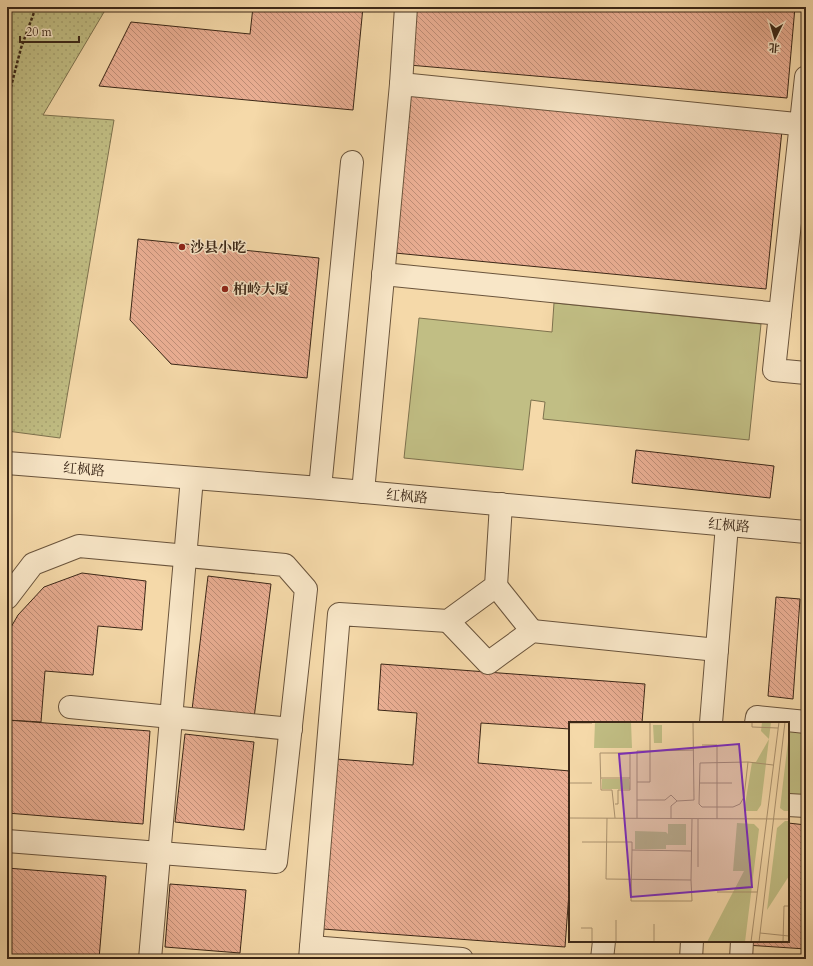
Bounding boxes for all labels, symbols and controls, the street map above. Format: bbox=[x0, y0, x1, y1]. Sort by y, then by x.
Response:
scale bar bbox=[20, 18, 79, 44]
north arrow bbox=[755, 18, 795, 58]
text: 20 m bbox=[26, 24, 53, 40]
text: 北 bbox=[768, 40, 780, 55]
place label: 沙县小吃 bbox=[190, 238, 246, 257]
marker: 沙县小吃 bbox=[177, 242, 187, 252]
place label: 柏岭大厦 bbox=[233, 280, 289, 299]
marker: 柏岭大厦 bbox=[220, 284, 230, 294]
street label: 红枫路 bbox=[62, 458, 106, 481]
street label: 红枫路 bbox=[385, 485, 429, 508]
street label: 红枫路 bbox=[707, 514, 751, 537]
inset map bbox=[569, 722, 789, 942]

